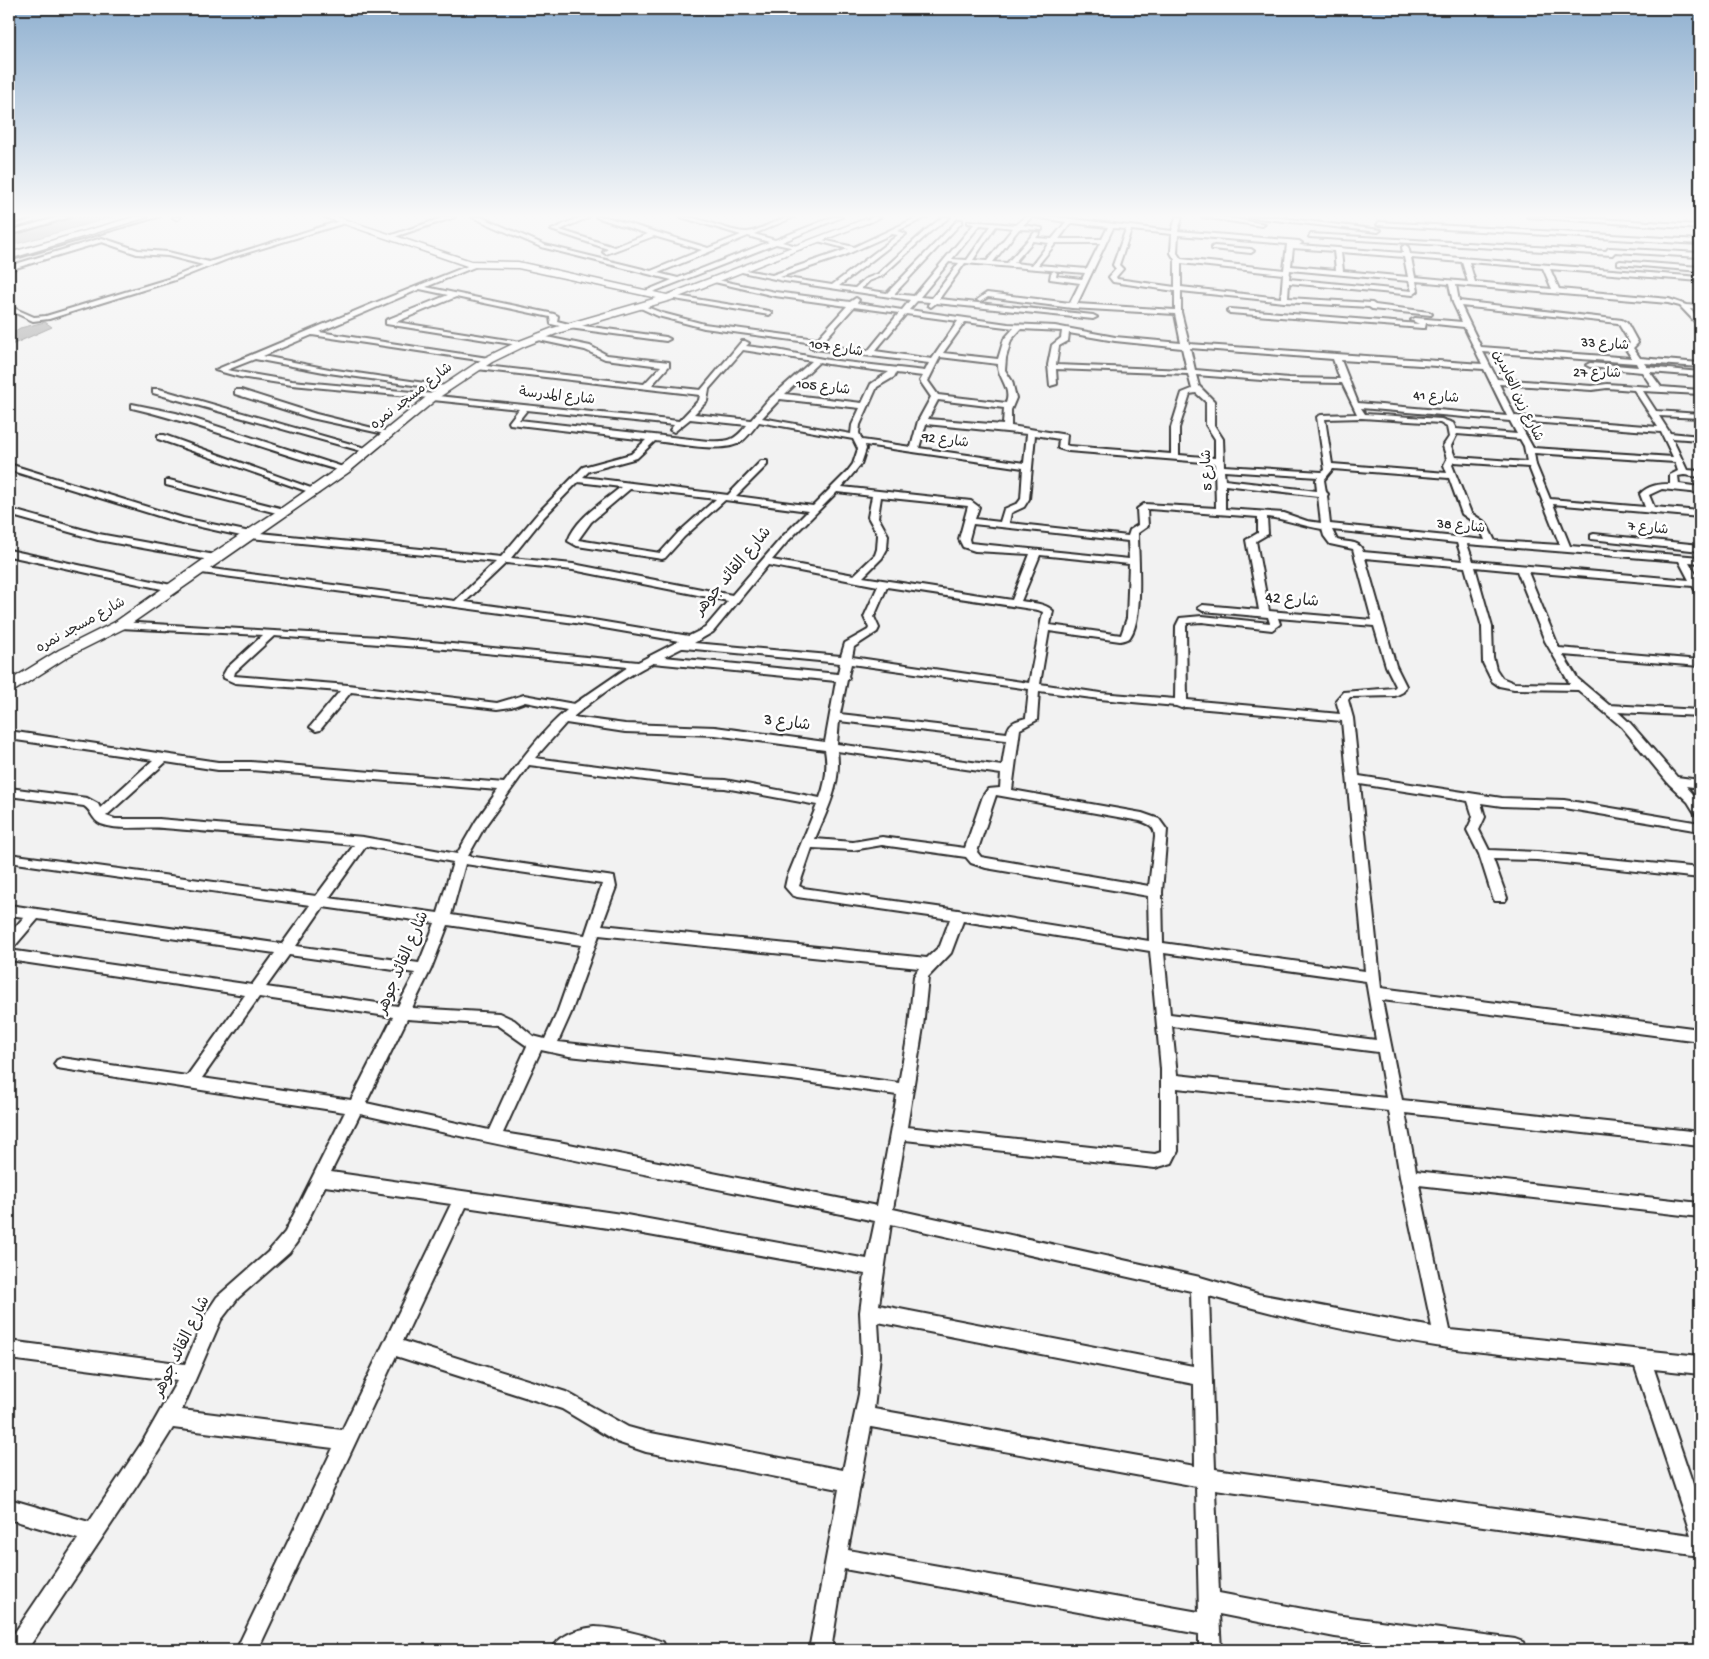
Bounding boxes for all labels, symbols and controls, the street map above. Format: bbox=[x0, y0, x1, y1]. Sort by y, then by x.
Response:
street label: شارع 33 bbox=[1579, 335, 1630, 355]
street label: شارع 107 bbox=[807, 336, 864, 362]
street label: شارع زين العابدين bbox=[1488, 347, 1546, 445]
street label: شارع مسجد نمره bbox=[368, 360, 456, 434]
street label: شارع 27 bbox=[1573, 365, 1621, 383]
street label: شارع 105 bbox=[794, 376, 851, 400]
street label: شارع المدرسة bbox=[518, 385, 596, 409]
street label: شارع 41 bbox=[1413, 388, 1459, 408]
street label: شارع 92 bbox=[919, 429, 970, 453]
street label: شارع 5 bbox=[1199, 449, 1217, 491]
street label: شارع 38 bbox=[1435, 516, 1486, 538]
street label: شارع 7 bbox=[1626, 518, 1669, 540]
street label: شارع القائد جوهر bbox=[690, 524, 777, 622]
street label: شارع 42 bbox=[1264, 589, 1320, 613]
street label: شارع مسجد نمره bbox=[33, 594, 129, 658]
street label: شارع 3 bbox=[762, 711, 811, 737]
street label: شارع القائد جوهر bbox=[373, 909, 434, 1019]
street label: شارع القائد جوهر bbox=[150, 1294, 216, 1402]

